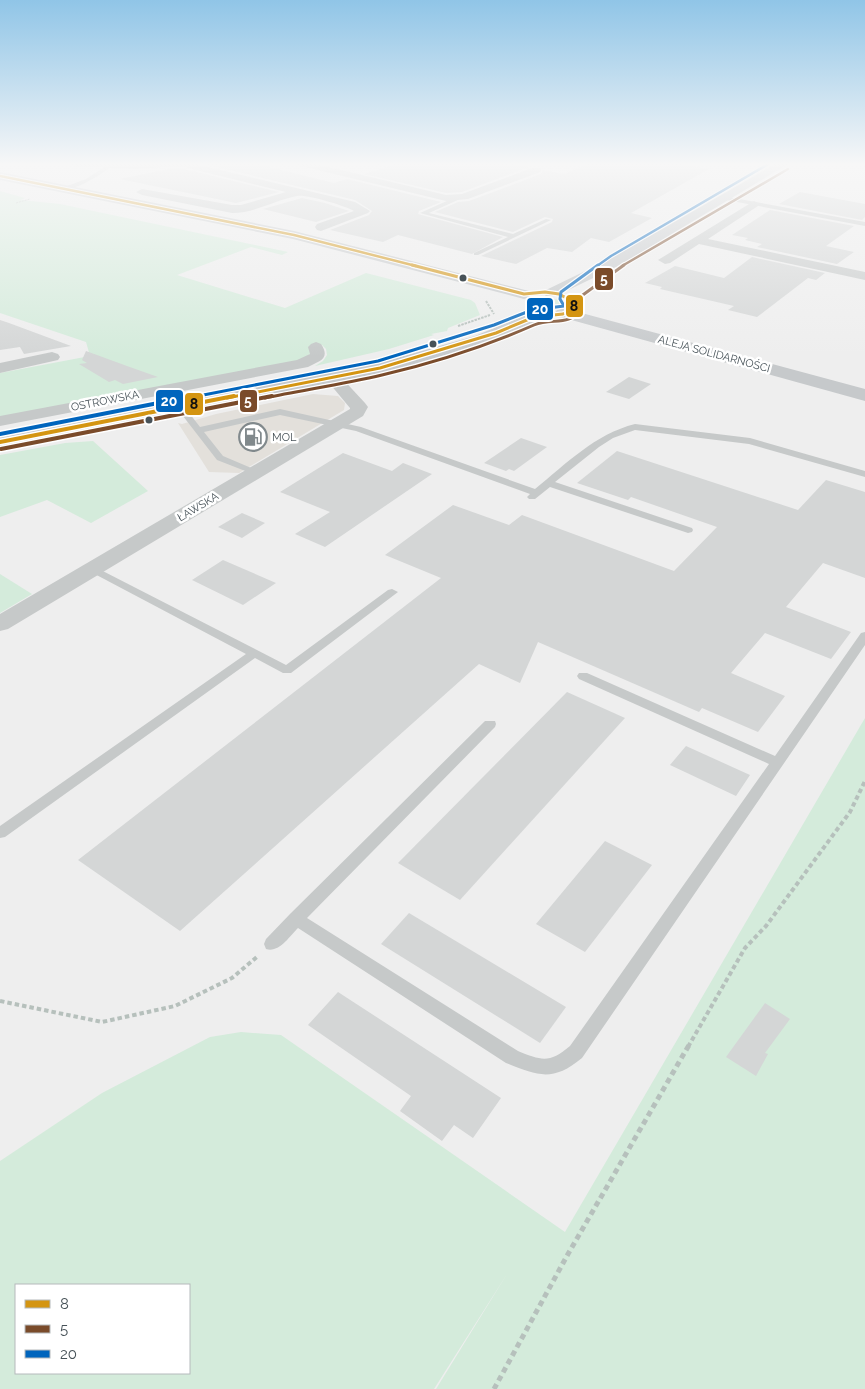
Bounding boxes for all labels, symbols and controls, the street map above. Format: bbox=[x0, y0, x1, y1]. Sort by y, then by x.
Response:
line badge: 5 bbox=[594, 267, 614, 291]
text: 5 bbox=[600, 271, 608, 287]
unlabelled marker bbox=[458, 273, 468, 283]
line badge: 8 bbox=[565, 294, 584, 318]
line badge: 20 bbox=[526, 297, 554, 321]
text: 8 bbox=[570, 298, 578, 314]
text: 20 bbox=[532, 301, 548, 317]
street label: ALEJA SOLIDARNOŚCI bbox=[657, 332, 772, 375]
unlabelled marker bbox=[428, 339, 438, 349]
street label: OSTROWSKA bbox=[70, 388, 141, 414]
line badge: 20 bbox=[155, 389, 184, 413]
line badge: 5 bbox=[239, 389, 258, 413]
line badge: 8 bbox=[184, 392, 204, 416]
text: 20 bbox=[161, 393, 177, 409]
text: 5 bbox=[244, 393, 252, 409]
text: 8 bbox=[190, 396, 198, 412]
unlabelled marker bbox=[144, 415, 154, 425]
fuel station icon: MOL bbox=[238, 422, 268, 452]
place label: MOL bbox=[272, 431, 297, 444]
street label: ŁAWSKA bbox=[175, 489, 221, 524]
legend bbox=[15, 1284, 190, 1374]
text: 8 bbox=[60, 1295, 69, 1313]
text: 5 bbox=[60, 1320, 68, 1338]
text: 20 bbox=[60, 1345, 77, 1363]

